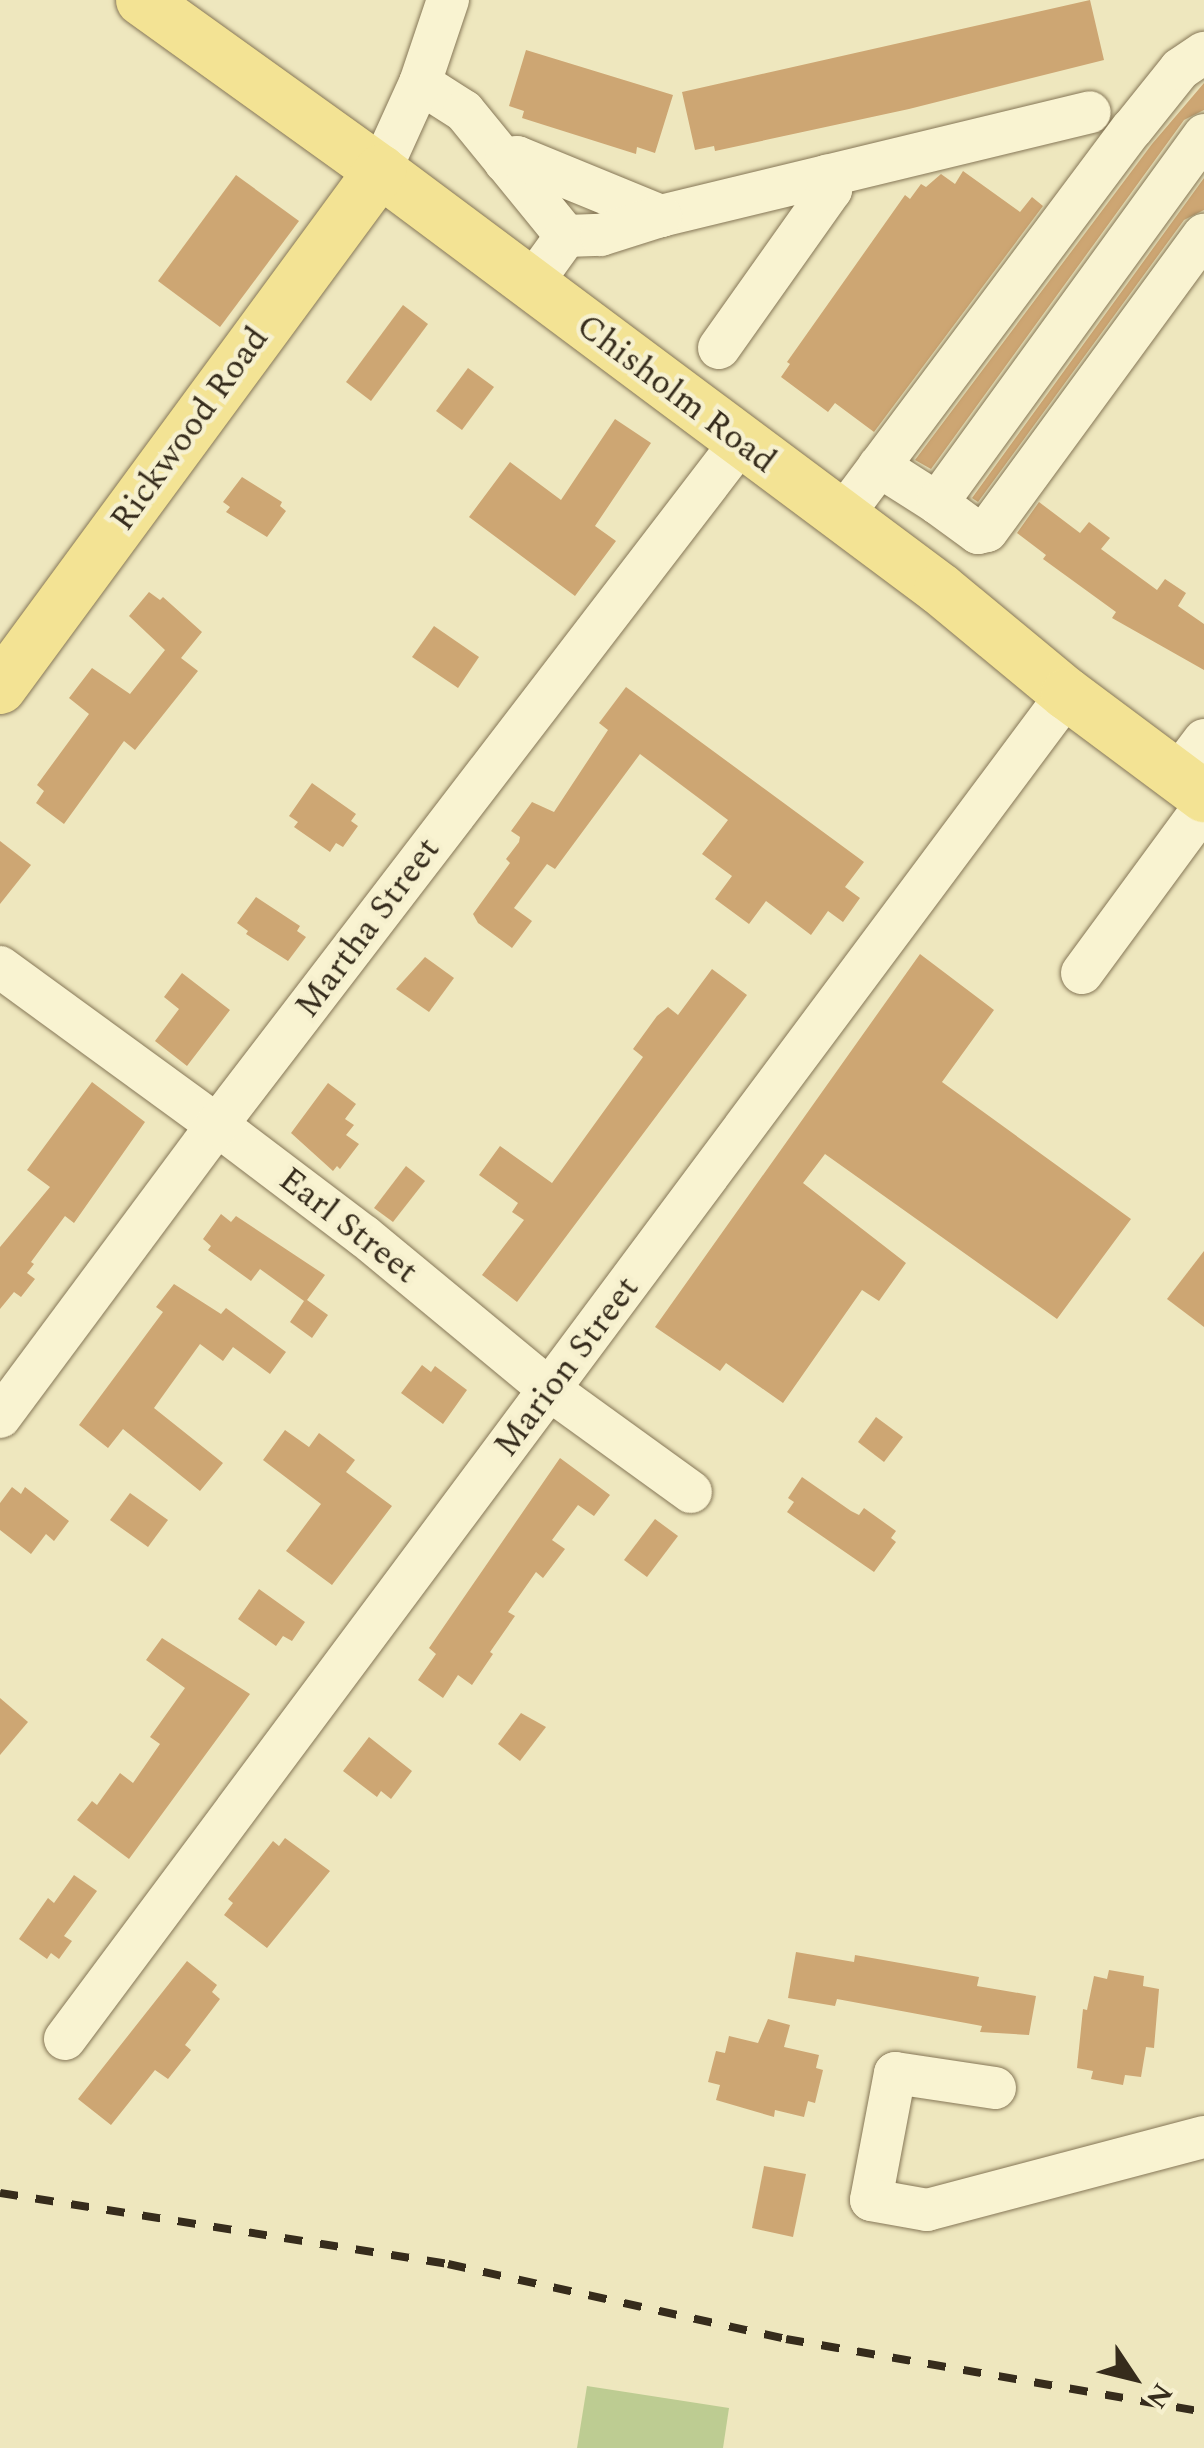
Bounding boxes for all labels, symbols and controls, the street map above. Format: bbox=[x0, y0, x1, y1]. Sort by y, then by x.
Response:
street label: Chisholm Road bbox=[568, 305, 784, 483]
street label: Rickwood Road bbox=[102, 319, 278, 539]
street label: Martha Street bbox=[287, 830, 449, 1026]
street label: Earl Street bbox=[270, 1159, 426, 1293]
street label: Marion Street bbox=[485, 1268, 649, 1466]
north arrow bbox=[1084, 2328, 1184, 2428]
text: N bbox=[1135, 2374, 1183, 2417]

